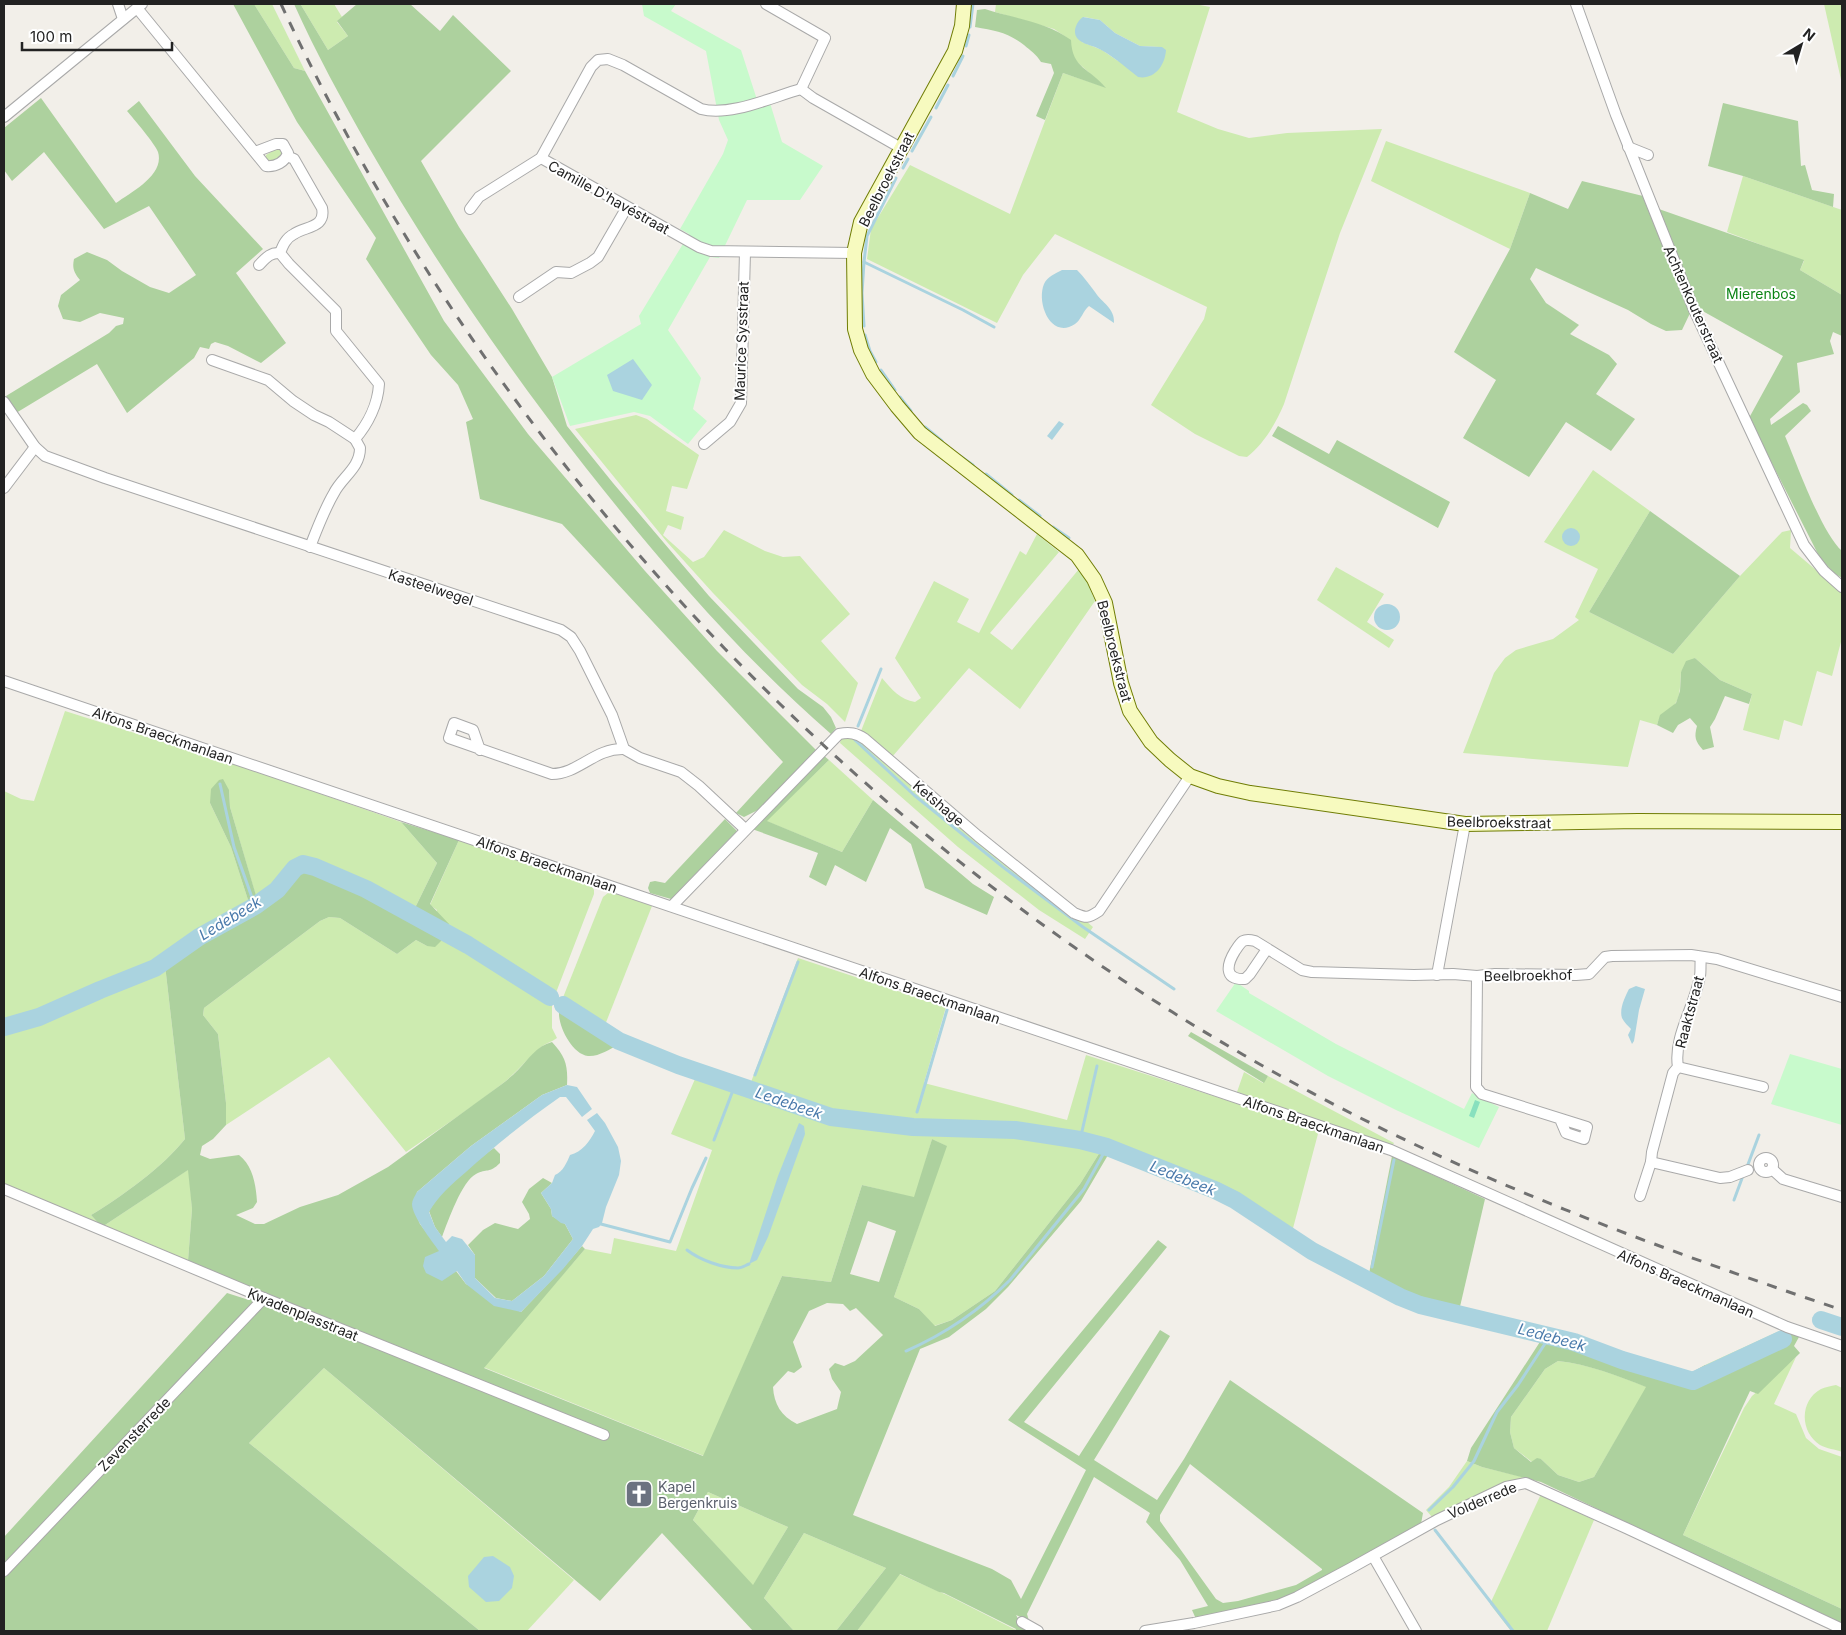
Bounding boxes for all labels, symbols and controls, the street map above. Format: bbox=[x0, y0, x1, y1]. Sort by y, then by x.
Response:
scale bar bbox=[22, 20, 172, 52]
north arrow bbox=[1776, 20, 1826, 70]
text: N bbox=[1800, 24, 1819, 44]
text: 100 m bbox=[30, 27, 72, 46]
street label: Beelbroekstraat bbox=[855, 128, 917, 229]
street label: Camille D'havéstraat bbox=[545, 157, 673, 238]
street label: Achtenkouterstraat bbox=[1661, 243, 1728, 366]
street label: Maurice Sysstraat bbox=[730, 281, 752, 401]
park label: Mierenbos bbox=[1726, 285, 1796, 302]
street label: Kasteelwegel bbox=[386, 565, 476, 609]
street label: Beelbroekstraat bbox=[1094, 598, 1136, 704]
street label: Alfons Braeckmanlaan bbox=[90, 703, 236, 767]
street label: Ketshage bbox=[910, 777, 968, 829]
street label: Beelbroekstraat bbox=[1447, 813, 1552, 831]
street label: Alfons Braeckmanlaan bbox=[474, 832, 620, 896]
water label: Ledebeek bbox=[195, 892, 265, 944]
street label: Alfons Braeckmanlaan bbox=[857, 963, 1003, 1027]
street label: Beelbroekhof bbox=[1484, 966, 1572, 984]
street label: Raaktstraat bbox=[1671, 973, 1707, 1050]
water label: Ledebeek bbox=[753, 1083, 826, 1124]
street label: Alfons Braeckmanlaan bbox=[1241, 1092, 1387, 1156]
water label: Ledebeek bbox=[1147, 1156, 1220, 1200]
street label: Alfons Braeckmanlaan bbox=[1615, 1245, 1757, 1321]
street label: Kwadenplasstraat bbox=[245, 1284, 361, 1344]
water label: Ledebeek bbox=[1516, 1319, 1589, 1355]
street label: Zevensterrede bbox=[94, 1394, 174, 1474]
place label: Kapel Bergenkruis bbox=[658, 1478, 737, 1511]
street label: Volderrede bbox=[1445, 1478, 1519, 1522]
church icon: Kapel Bergenkruis bbox=[624, 1479, 654, 1509]

